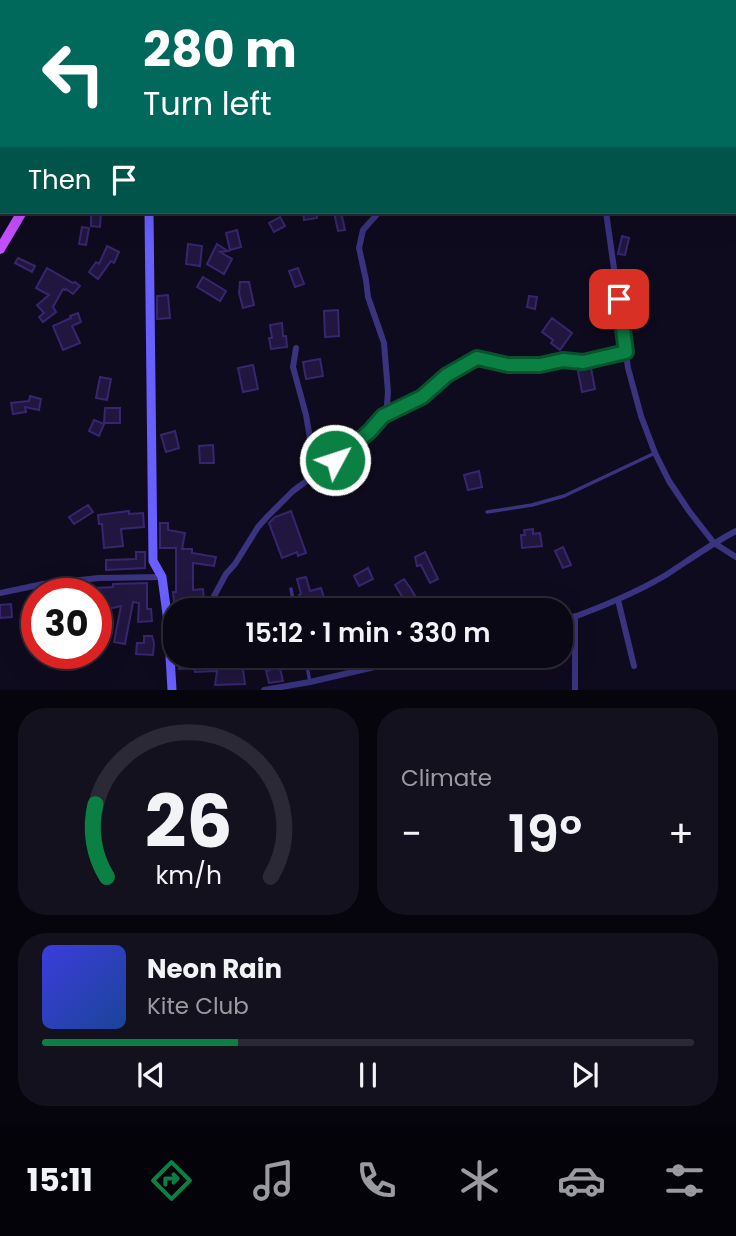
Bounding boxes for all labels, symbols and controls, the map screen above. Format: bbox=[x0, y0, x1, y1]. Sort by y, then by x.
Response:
text: 280 m bbox=[143, 16, 297, 84]
icon: left bbox=[28, 28, 119, 119]
text: Turn left bbox=[143, 81, 272, 126]
icon: arrive bbox=[105, 161, 143, 199]
text: Then bbox=[28, 162, 91, 198]
pin bbox=[589, 269, 649, 329]
icon: arrive bbox=[600, 280, 638, 318]
position arrow bbox=[298, 423, 372, 497]
speed limit sign: 30 bbox=[21, 578, 112, 669]
text: 15:12 · 1 min · 330 m bbox=[246, 615, 490, 651]
text: Climate bbox=[401, 762, 492, 794]
text: 26 bbox=[145, 772, 232, 873]
text: 19° bbox=[508, 797, 582, 870]
text: − bbox=[401, 807, 422, 860]
text: + bbox=[668, 807, 694, 860]
text: km/h bbox=[155, 858, 222, 893]
text: Neon Rain bbox=[147, 951, 282, 987]
text: Kite Club bbox=[147, 990, 249, 1022]
icon: previous bbox=[132, 1056, 170, 1094]
icon: pause bbox=[349, 1056, 387, 1094]
icon: next bbox=[566, 1056, 604, 1094]
icon: directions bbox=[147, 1156, 196, 1205]
icon: music bbox=[249, 1156, 298, 1205]
icon: phone bbox=[352, 1156, 401, 1205]
icon: climate bbox=[455, 1156, 504, 1205]
icon: car bbox=[557, 1156, 606, 1205]
icon: filters bbox=[660, 1156, 709, 1205]
text: 15:11 bbox=[27, 1157, 93, 1202]

